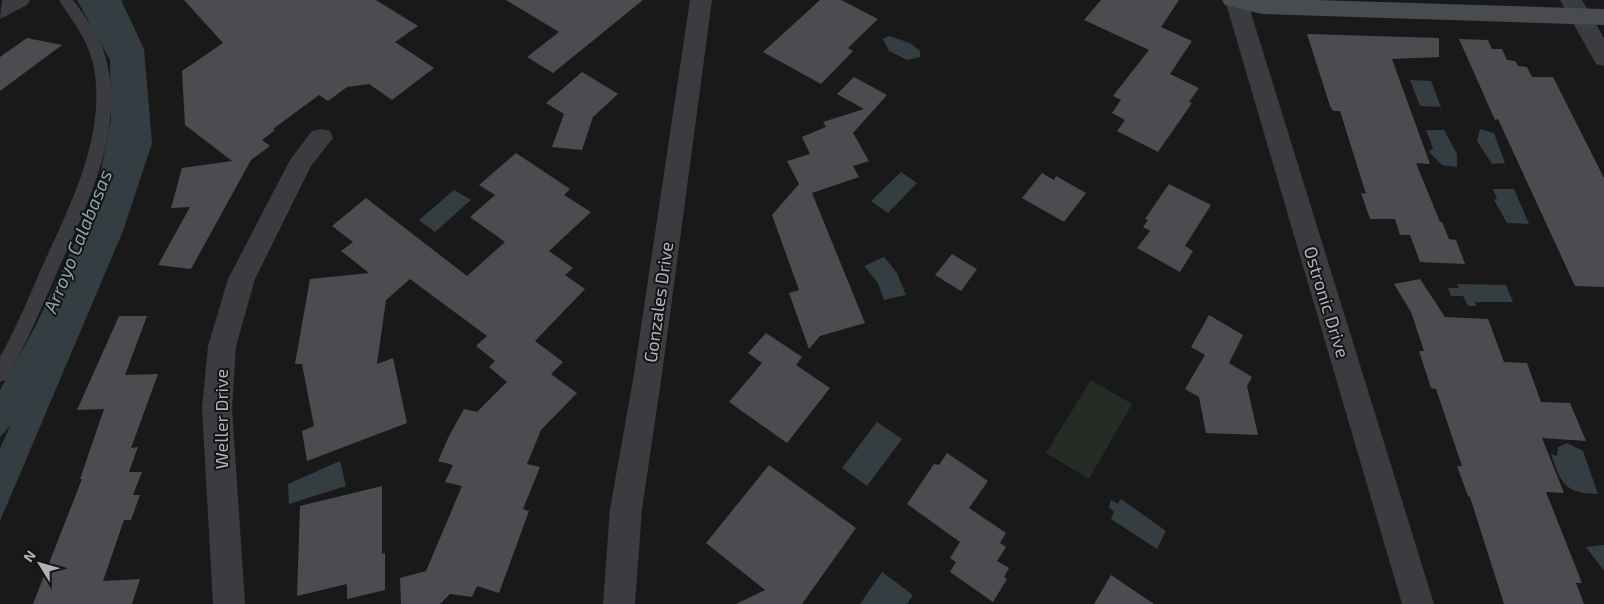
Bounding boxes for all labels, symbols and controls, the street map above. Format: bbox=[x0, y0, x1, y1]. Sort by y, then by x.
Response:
water label: Arroyo Calabasas bbox=[37, 166, 117, 317]
street label: Gonzales Drive bbox=[639, 240, 677, 364]
street label: Ostronic Drive bbox=[1300, 243, 1354, 361]
street label: Weller Drive bbox=[210, 369, 232, 469]
north arrow bbox=[15, 539, 65, 589]
text: N bbox=[19, 547, 39, 565]

